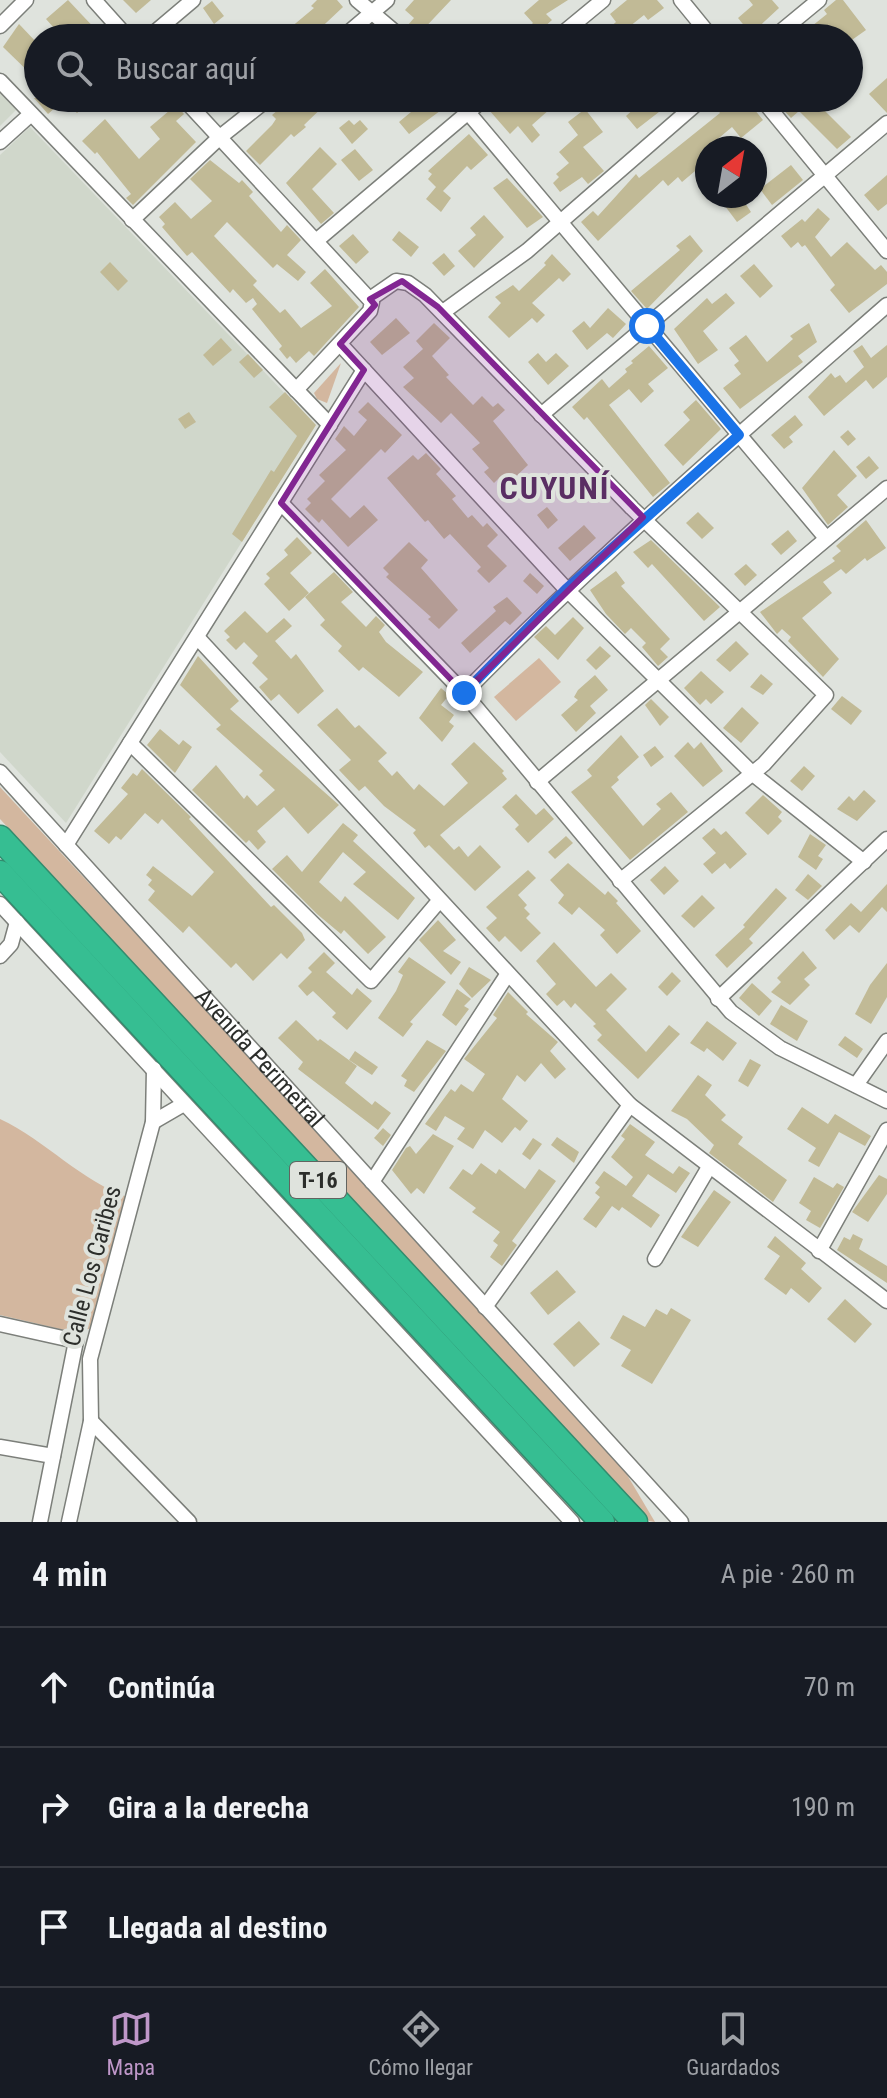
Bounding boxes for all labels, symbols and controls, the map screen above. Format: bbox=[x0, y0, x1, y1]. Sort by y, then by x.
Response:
search box bbox=[24, 24, 863, 112]
icon: search bbox=[52, 46, 96, 90]
text: Buscar aquí bbox=[116, 51, 256, 86]
north arrow bbox=[695, 136, 767, 208]
route start bbox=[629, 308, 665, 344]
district label: CUYUNÍ bbox=[500, 469, 611, 507]
route end bbox=[446, 675, 482, 711]
street label: Avenida Perimetral bbox=[189, 982, 330, 1133]
road number: T-16 bbox=[290, 1162, 346, 1198]
street label: Calle Los Caribes bbox=[57, 1183, 127, 1349]
text: 4 min bbox=[32, 1554, 108, 1594]
text: A pie · 260 m bbox=[721, 1559, 855, 1589]
icon: ahead bbox=[32, 1665, 76, 1709]
text: Continúa bbox=[108, 1670, 215, 1705]
text: 70 m bbox=[804, 1672, 855, 1702]
icon: right bbox=[32, 1785, 76, 1829]
text: Gira a la derecha bbox=[108, 1790, 309, 1825]
text: 190 m bbox=[791, 1792, 855, 1822]
icon: arrive bbox=[32, 1905, 76, 1949]
text: Llegada al destino bbox=[108, 1910, 327, 1945]
tab: Mapa bbox=[107, 2007, 155, 2080]
tab: Cómo llegar bbox=[368, 2007, 473, 2080]
tab: Guardados bbox=[686, 2007, 780, 2080]

